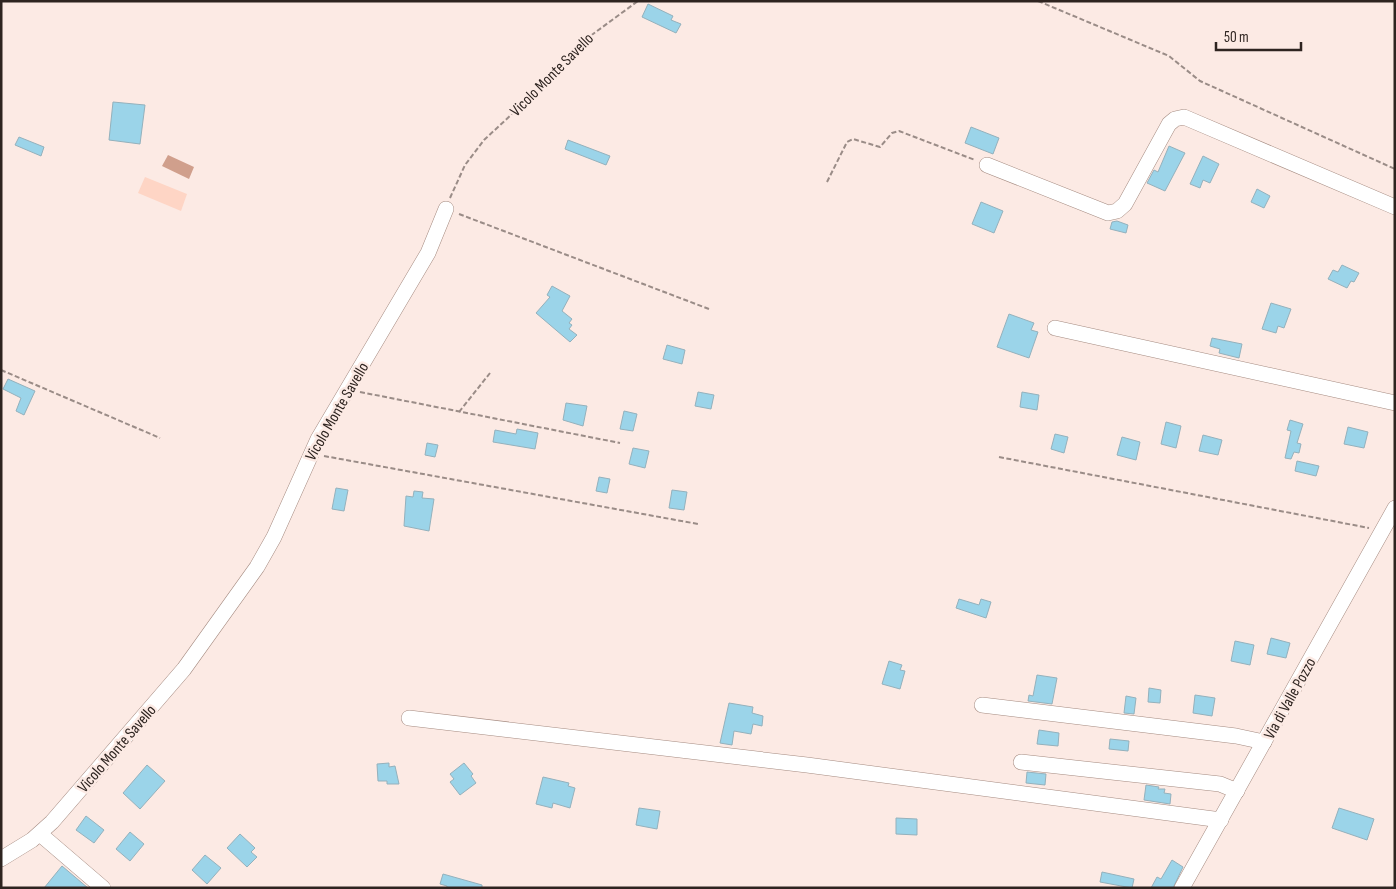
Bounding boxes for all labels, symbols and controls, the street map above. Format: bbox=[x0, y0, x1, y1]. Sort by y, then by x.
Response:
scale bar bbox=[1216, 20, 1301, 52]
text: 50 m bbox=[1224, 28, 1249, 47]
street label: Vicolo Monte Savello bbox=[506, 29, 598, 121]
street label: Vicolo Monte Savello bbox=[302, 359, 373, 464]
street label: Via di Valle Pozzo bbox=[1260, 655, 1320, 743]
street label: Vicolo Monte Savello bbox=[74, 701, 160, 797]

